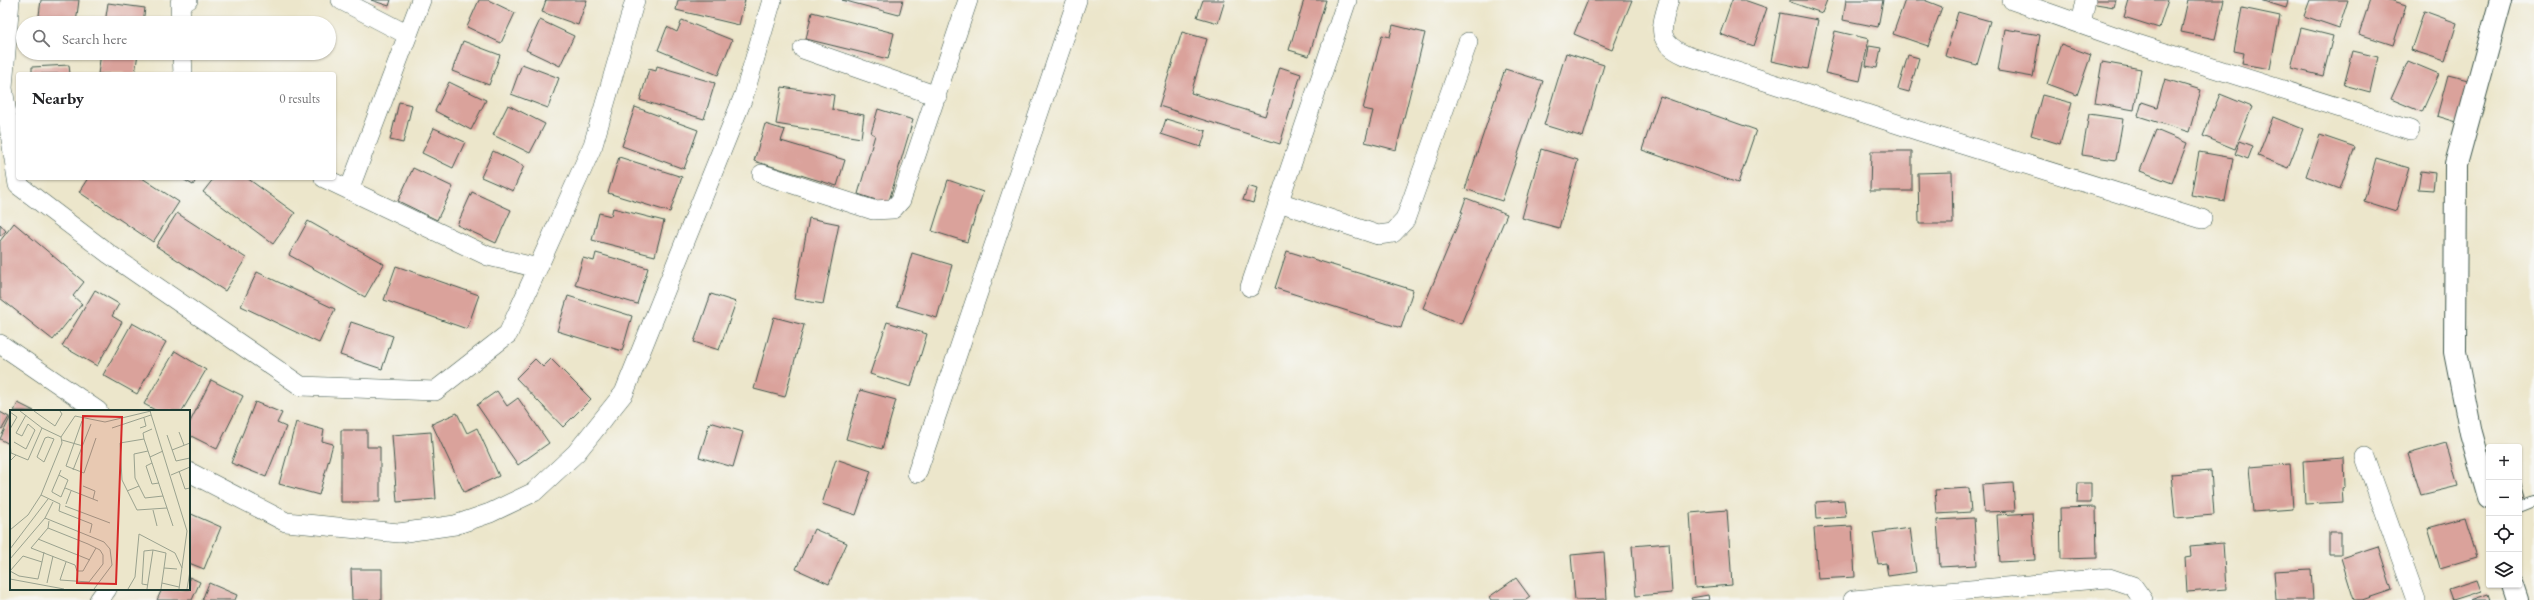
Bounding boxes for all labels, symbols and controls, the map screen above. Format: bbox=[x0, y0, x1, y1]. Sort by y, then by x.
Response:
search box bbox=[16, 16, 336, 60]
icon: search bbox=[30, 27, 52, 49]
text: Search here bbox=[62, 29, 127, 48]
text: Nearby bbox=[32, 87, 84, 109]
text: 0 results bbox=[279, 90, 320, 107]
inset map bbox=[10, 410, 190, 590]
map controls bbox=[2486, 444, 2522, 588]
button: + bbox=[2486, 444, 2522, 480]
button: − bbox=[2486, 480, 2522, 516]
button: locate bbox=[2486, 516, 2522, 552]
button: layers bbox=[2486, 552, 2522, 588]

